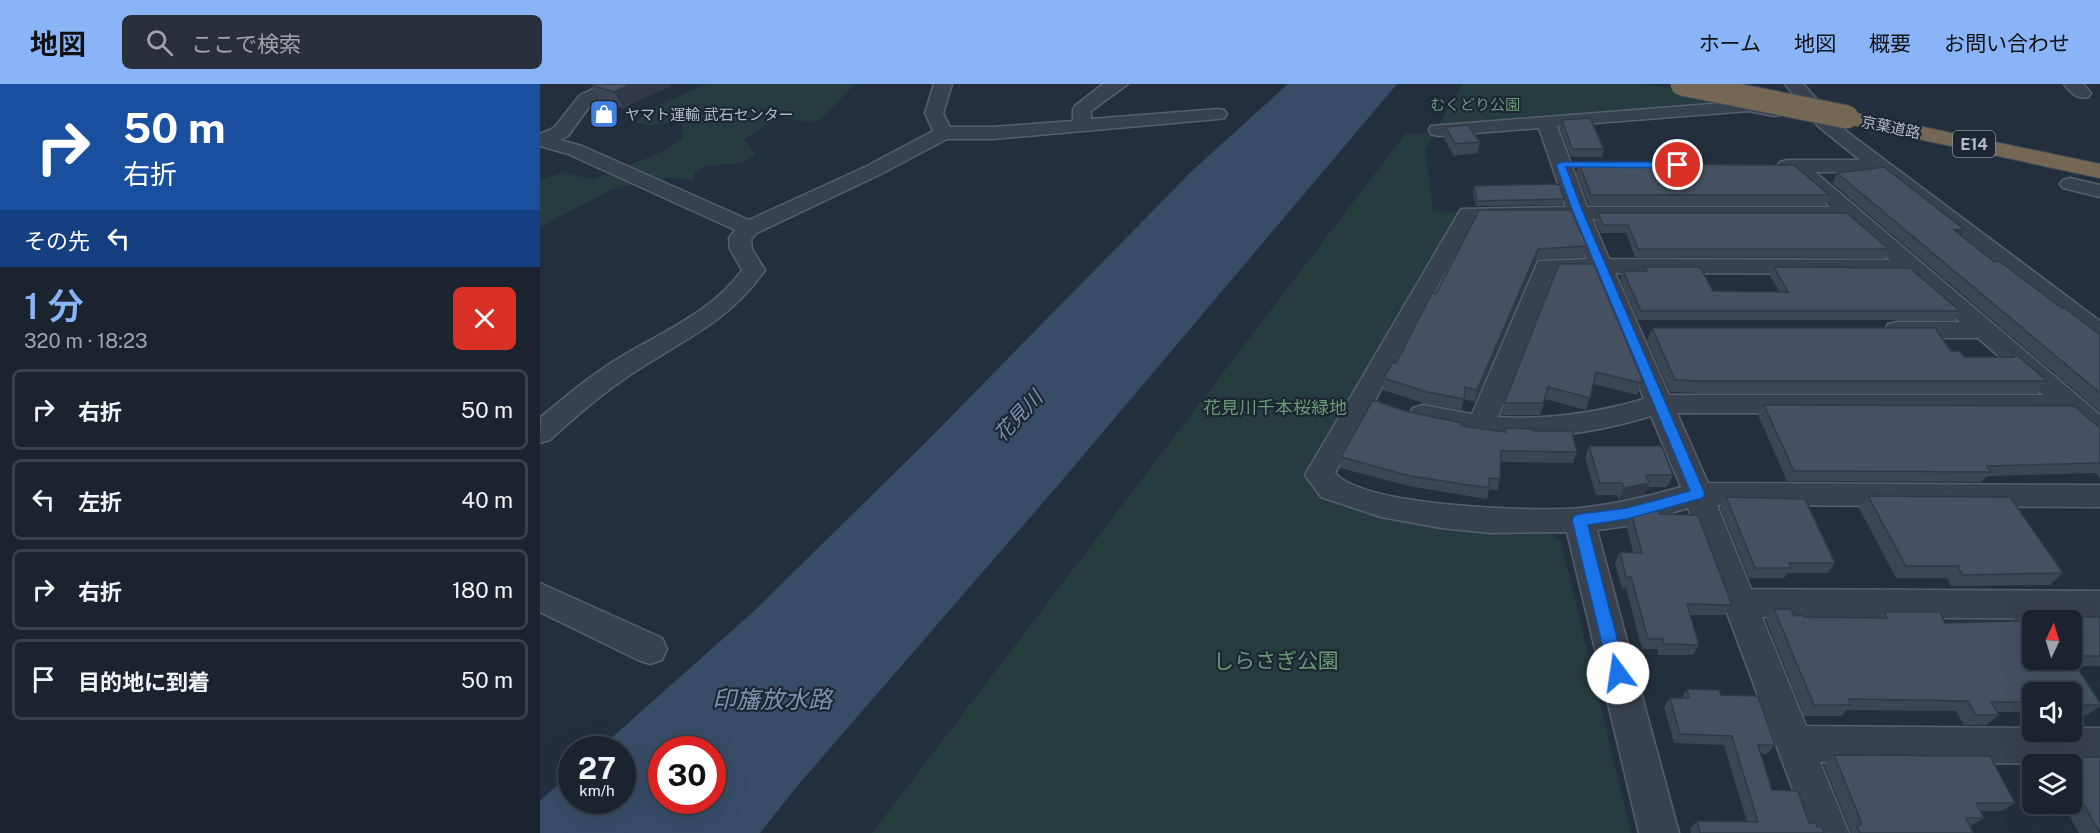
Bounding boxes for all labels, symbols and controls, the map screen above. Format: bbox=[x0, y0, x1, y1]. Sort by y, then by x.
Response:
search box bbox=[122, 15, 542, 69]
icon: search bbox=[143, 26, 176, 59]
text: 地図 bbox=[30, 27, 86, 60]
text: ここで検索 bbox=[191, 31, 301, 57]
text: ホーム bbox=[1699, 31, 1761, 56]
text: 地図 bbox=[1794, 31, 1836, 56]
text: 概要 bbox=[1869, 31, 1911, 56]
text: お問い合わせ bbox=[1944, 31, 2070, 56]
park label: むくどり公園 bbox=[1430, 96, 1520, 113]
shop icon: ヤマト運輸 武石センター bbox=[588, 98, 620, 130]
text: 50 m bbox=[123, 103, 226, 152]
place label: ヤマト運輸 武石センター bbox=[625, 106, 794, 123]
icon: right bbox=[24, 108, 102, 186]
street label: 京葉道路 bbox=[1860, 112, 1922, 142]
road number: E14 bbox=[1953, 131, 1995, 157]
pin bbox=[1652, 139, 1703, 190]
icon: arrive bbox=[1661, 148, 1694, 181]
text: 右折 bbox=[123, 158, 177, 190]
icon: left bbox=[102, 222, 135, 255]
text: その先 bbox=[24, 228, 90, 254]
text: 1 分 bbox=[24, 285, 83, 327]
button: close bbox=[453, 287, 516, 350]
text: 320 m · 18:23 bbox=[24, 329, 148, 353]
water label: 花見川 bbox=[989, 384, 1049, 446]
icon: right bbox=[27, 393, 60, 426]
text: 50 m bbox=[461, 397, 513, 423]
park label: 花見川千本桜緑地 bbox=[1203, 397, 1347, 418]
text: 右折 bbox=[78, 399, 122, 425]
icon: left bbox=[27, 483, 60, 516]
text: 40 m bbox=[461, 487, 513, 513]
text: 左折 bbox=[78, 489, 122, 515]
icon: right bbox=[27, 573, 60, 606]
text: 180 m bbox=[452, 577, 513, 603]
text: 右折 bbox=[78, 579, 122, 605]
north arrow bbox=[2022, 610, 2082, 670]
map controls bbox=[2022, 610, 2082, 814]
position arrow bbox=[1586, 641, 1650, 705]
park label: しらさぎ公園 bbox=[1213, 648, 1339, 673]
icon: arrive bbox=[27, 663, 60, 696]
text: 50 m bbox=[461, 667, 513, 693]
text: 目的地に到着 bbox=[78, 669, 210, 695]
button: sound bbox=[2022, 682, 2082, 742]
water label: 印旛放水路 bbox=[712, 685, 834, 713]
speed limit sign: 30 bbox=[648, 736, 726, 814]
text: 27 bbox=[578, 750, 616, 786]
button: layers bbox=[2022, 754, 2082, 814]
text: km/h bbox=[579, 782, 615, 799]

